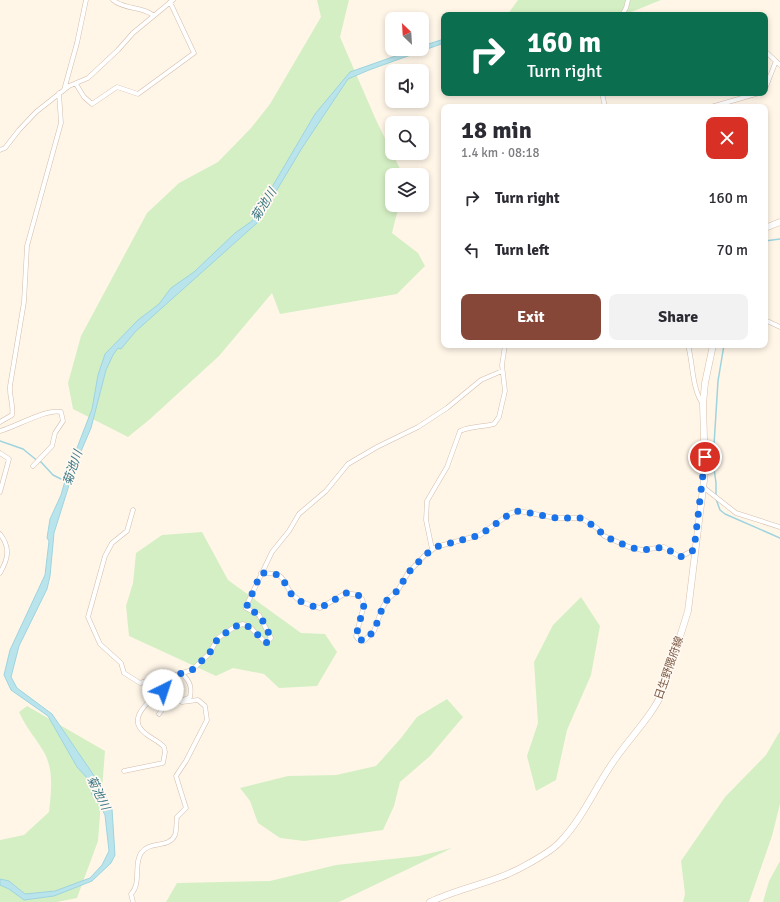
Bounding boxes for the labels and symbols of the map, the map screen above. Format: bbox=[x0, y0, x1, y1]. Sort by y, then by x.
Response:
north arrow bbox=[385, 12, 429, 56]
water label: 菊池川 bbox=[248, 184, 281, 224]
pin bbox=[688, 440, 722, 474]
water label: 菊池川 bbox=[60, 447, 87, 487]
street label: 日生野隈府線 bbox=[652, 635, 686, 701]
position arrow bbox=[142, 669, 184, 711]
water label: 菊池川 bbox=[83, 774, 114, 814]

